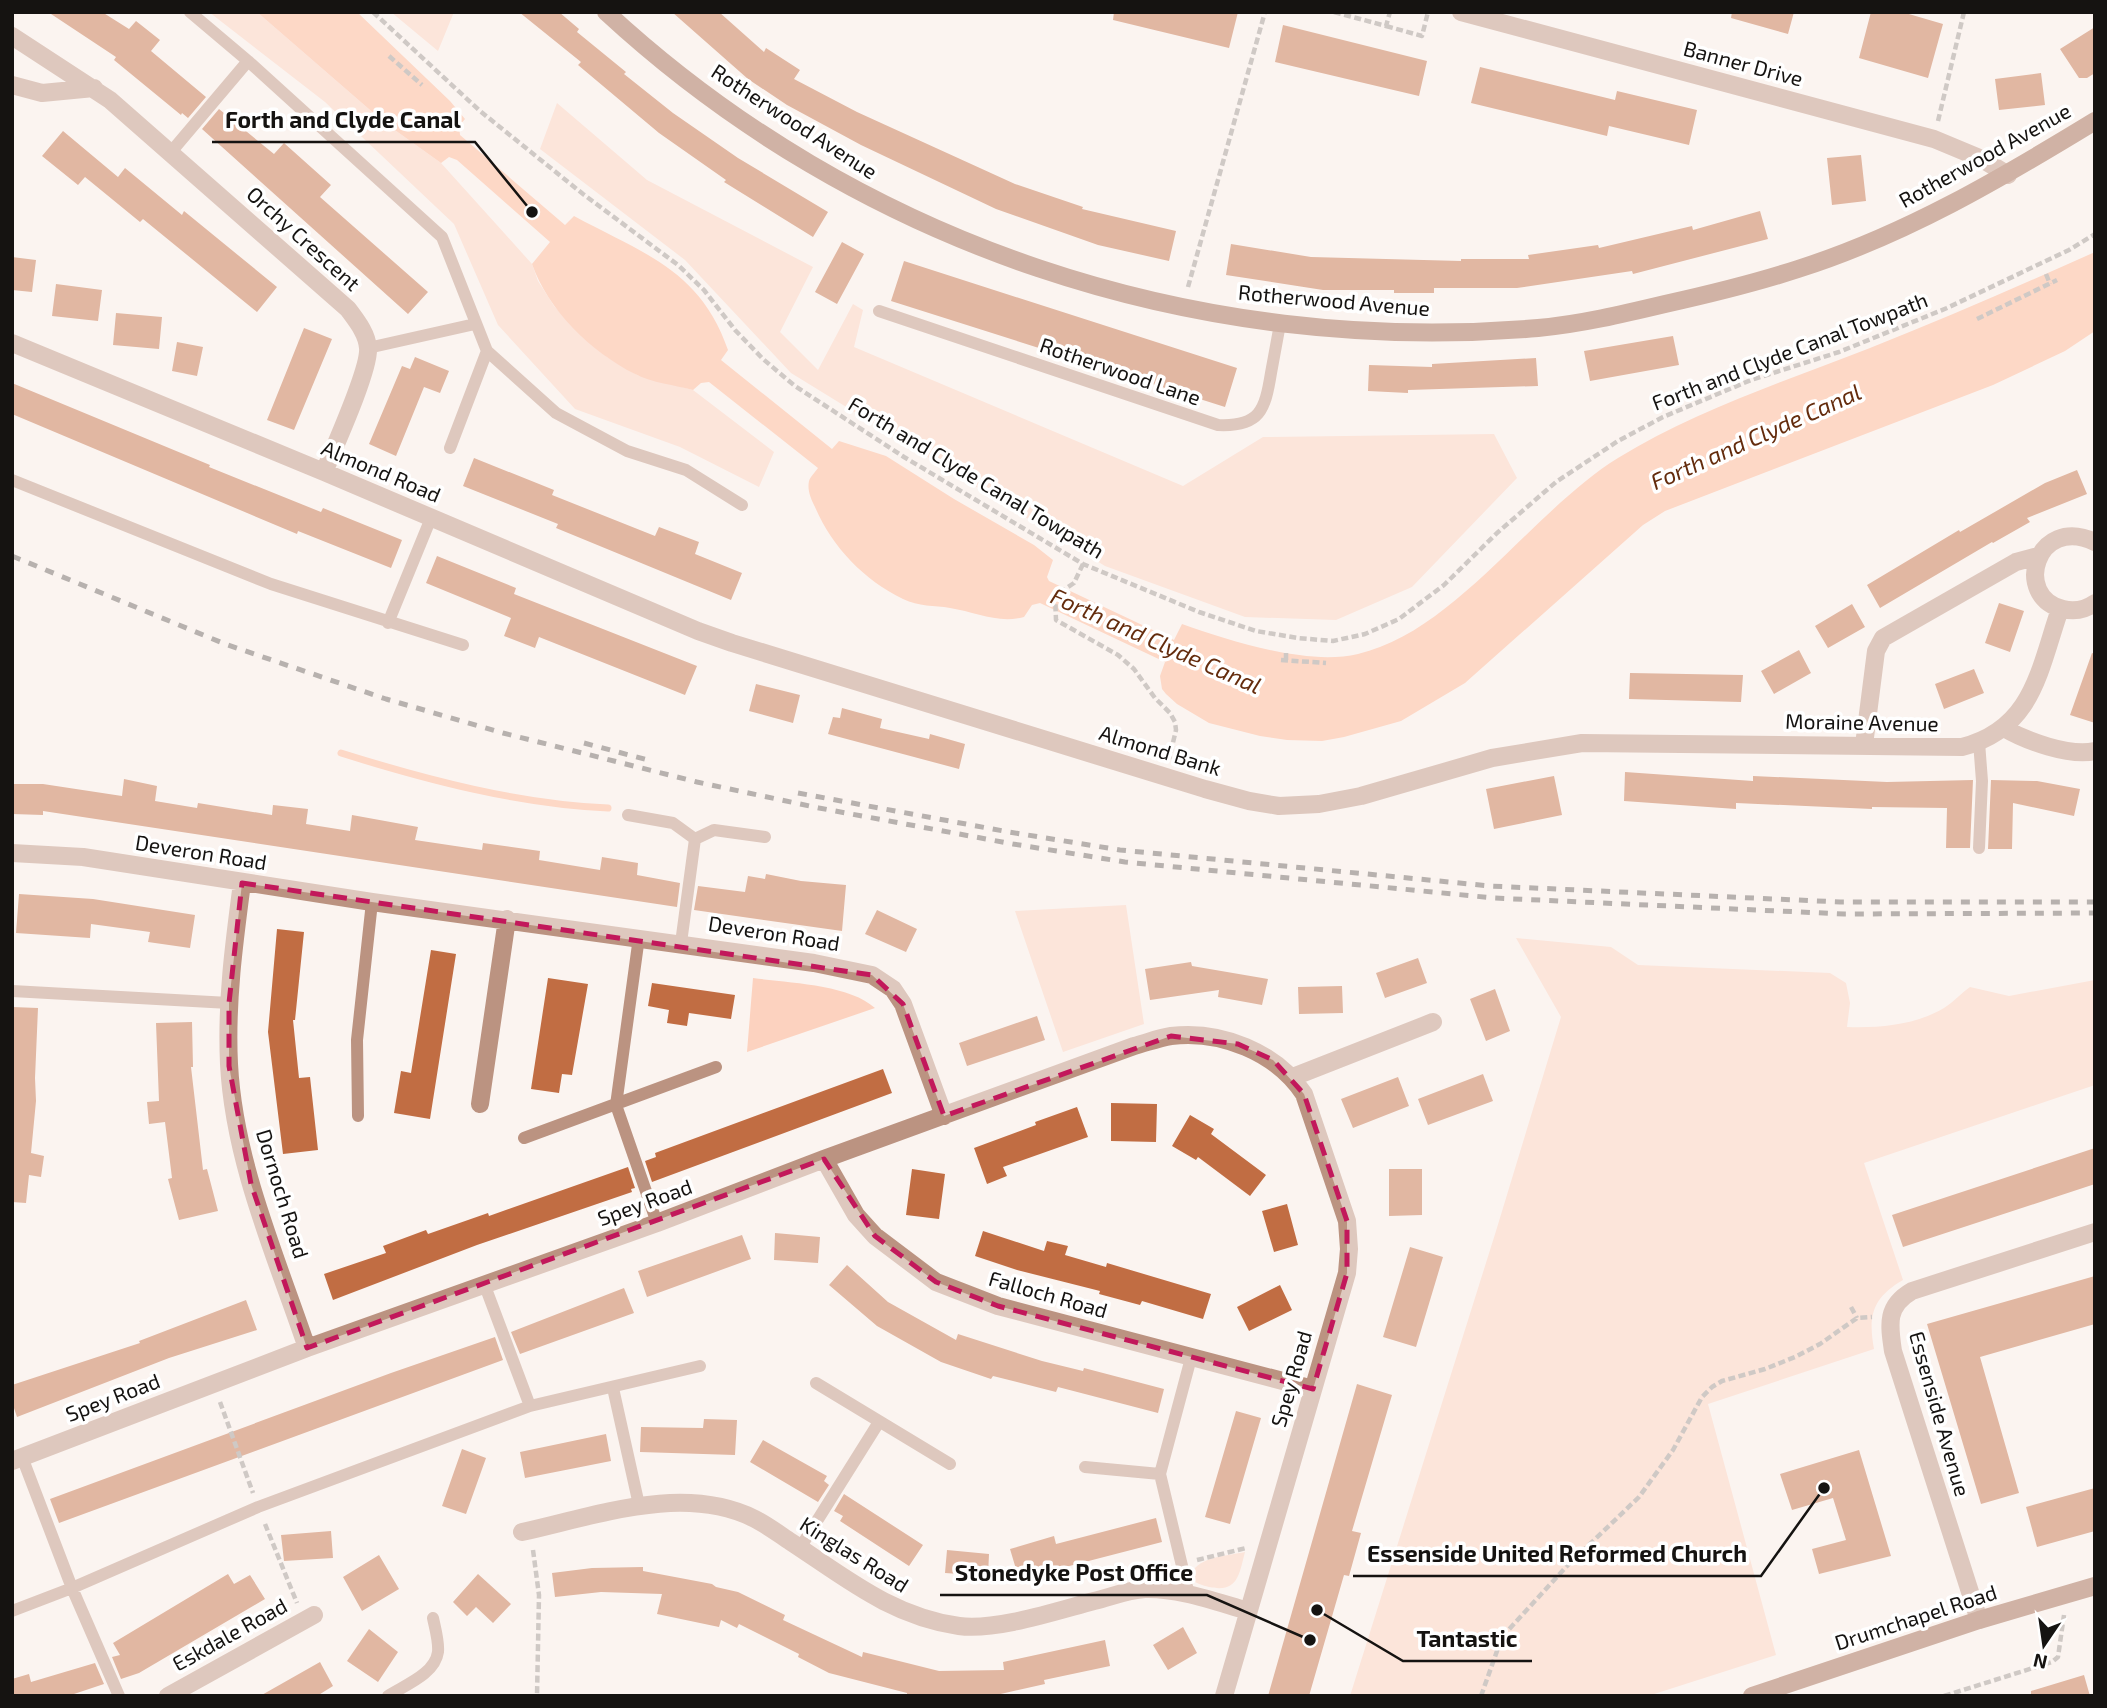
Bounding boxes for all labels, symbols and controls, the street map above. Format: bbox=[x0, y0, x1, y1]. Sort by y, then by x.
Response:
street label: Banner Drive bbox=[1681, 35, 1806, 91]
street label: Rotherwood Avenue bbox=[707, 58, 882, 184]
street label: Rotherwood Avenue bbox=[1894, 97, 2074, 212]
callout: Forth and Clyde Canal bbox=[212, 98, 475, 142]
text: Forth and Clyde Canal bbox=[225, 105, 461, 133]
street label: Orchy Crescent bbox=[242, 181, 366, 295]
street label: Rotherwood Avenue bbox=[1237, 279, 1431, 320]
street label: Forth and Clyde Canal Towpath bbox=[1648, 286, 1931, 415]
street label: Rotherwood Lane bbox=[1037, 331, 1204, 410]
water label: Forth and Clyde Canal bbox=[1646, 377, 1865, 495]
street label: Forth and Clyde Canal Towpath bbox=[845, 390, 1109, 563]
street label: Almond Road bbox=[318, 434, 445, 507]
water label: Forth and Clyde Canal bbox=[1047, 581, 1266, 699]
street label: Moraine Avenue bbox=[1785, 708, 1939, 735]
street label: Almond Bank bbox=[1097, 719, 1225, 780]
street label: Deveron Road bbox=[134, 829, 269, 874]
street label: Deveron Road bbox=[707, 910, 842, 955]
street label: Dornoch Road bbox=[252, 1126, 315, 1261]
street label: Spey Road bbox=[594, 1173, 695, 1230]
street label: Falloch Road bbox=[986, 1265, 1111, 1322]
street label: Spey Road bbox=[1265, 1328, 1316, 1430]
street label: Essenside Avenue bbox=[1905, 1328, 1976, 1499]
street label: Spey Road bbox=[62, 1367, 163, 1426]
street label: Kinglas Road bbox=[796, 1511, 914, 1597]
callout: Essenside United Reformed Church bbox=[1353, 1532, 1761, 1576]
text: Essenside United Reformed Church bbox=[1367, 1539, 1747, 1567]
callout: Stonedyke Post Office bbox=[940, 1551, 1207, 1595]
text: Stonedyke Post Office bbox=[955, 1558, 1193, 1586]
street label: Drumchapel Road bbox=[1831, 1579, 2000, 1655]
street label: Eskdale Road bbox=[168, 1592, 291, 1675]
north arrow bbox=[2009, 1610, 2079, 1680]
callout: Tantastic bbox=[1403, 1617, 1532, 1661]
text: Tantastic bbox=[1417, 1624, 1518, 1652]
text: N bbox=[2031, 1649, 2049, 1675]

